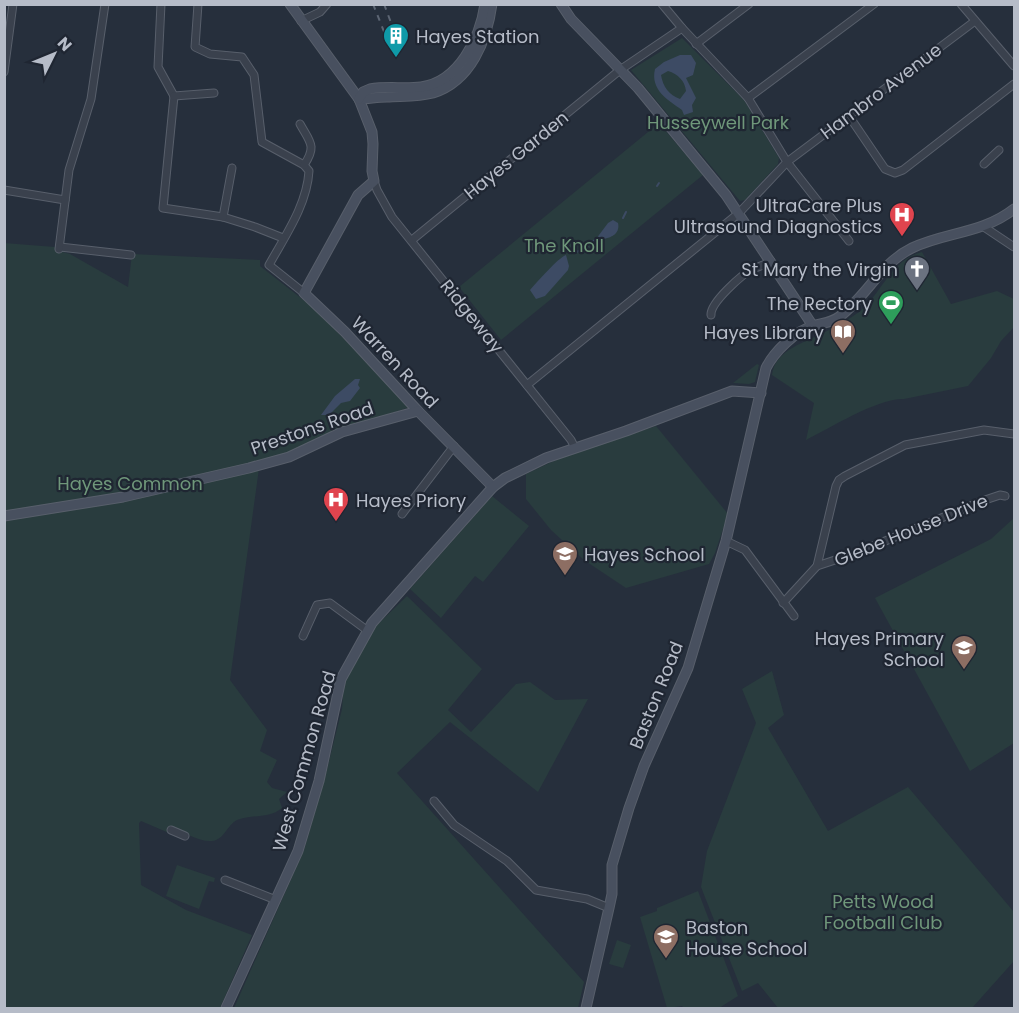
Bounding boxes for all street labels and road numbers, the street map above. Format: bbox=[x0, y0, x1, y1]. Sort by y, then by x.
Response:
street label: Hambro Avenue bbox=[815, 37, 947, 145]
street label: Hayes Garden bbox=[458, 105, 574, 205]
street label: Ridgeway bbox=[435, 274, 509, 358]
street label: Warren Road bbox=[346, 311, 444, 413]
street label: Prestons Road bbox=[247, 395, 377, 461]
street label: Glebe House Drive bbox=[830, 488, 992, 572]
street label: Baston Road bbox=[623, 638, 689, 752]
street label: West Common Road bbox=[266, 668, 342, 854]

